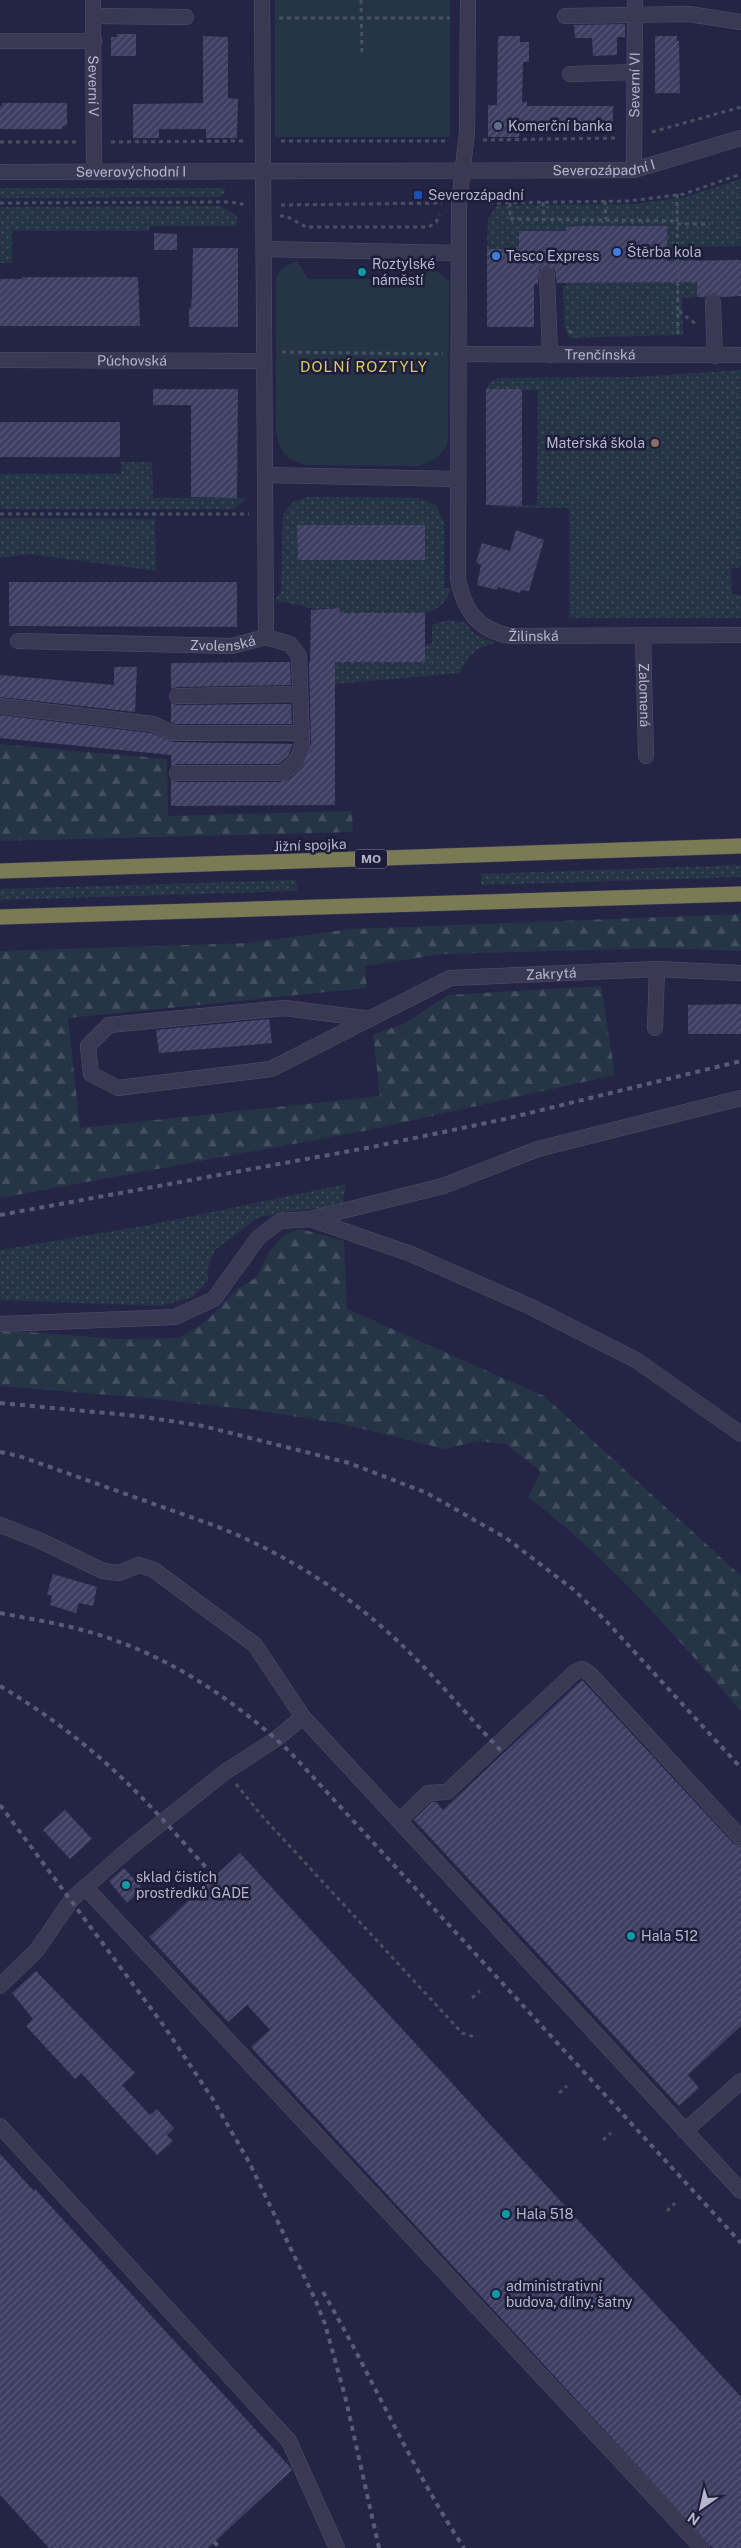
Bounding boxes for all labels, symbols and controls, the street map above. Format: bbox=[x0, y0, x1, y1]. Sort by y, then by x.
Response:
street label: Severní VI bbox=[626, 52, 643, 118]
street label: Severní V bbox=[85, 55, 102, 117]
place label: Komerční banka bbox=[508, 118, 612, 134]
marker: Komerční banka bbox=[492, 120, 504, 132]
street label: Severozápadní I bbox=[552, 156, 657, 178]
street label: Severovýchodní I bbox=[76, 163, 186, 180]
place label: Severozápadní bbox=[428, 187, 524, 203]
marker: Severozápadní bbox=[412, 189, 424, 201]
place label: Štěrba kola bbox=[627, 243, 701, 260]
marker: Štěrba kola bbox=[611, 246, 623, 258]
place label: Tesco Express bbox=[506, 248, 599, 264]
marker: Tesco Express bbox=[490, 250, 502, 262]
place label: Roztylské náměstí bbox=[372, 256, 435, 288]
marker: Roztylské náměstí bbox=[356, 266, 368, 278]
street label: Trenčínská bbox=[565, 346, 635, 363]
street label: Púchovská bbox=[97, 352, 167, 369]
district label: DOLNÍ ROZTYLY bbox=[300, 358, 428, 375]
place label: Mateřská škola bbox=[546, 435, 645, 451]
marker: Mateřská škola bbox=[649, 437, 661, 449]
street label: Žilinská bbox=[508, 627, 559, 644]
street label: Zvolenská bbox=[190, 632, 257, 654]
street label: Zalomená bbox=[636, 663, 653, 727]
street label: Jižní spojka bbox=[273, 836, 347, 854]
road number: MO bbox=[355, 850, 387, 869]
street label: Zakrytá bbox=[525, 965, 577, 983]
place label: sklad čistích prostředků GADE bbox=[136, 1869, 250, 1901]
marker: sklad čistích prostředků GADE bbox=[120, 1879, 132, 1891]
place label: Hala 512 bbox=[641, 1928, 698, 1944]
marker: Hala 512 bbox=[625, 1930, 637, 1942]
place label: Hala 518 bbox=[516, 2206, 573, 2222]
marker: Hala 518 bbox=[500, 2208, 512, 2220]
place label: administrativní budova, dílny, šatny bbox=[506, 2278, 633, 2310]
marker: administrativní budova, dílny, šatny bbox=[490, 2288, 502, 2300]
north arrow bbox=[676, 2483, 726, 2533]
text: N bbox=[685, 2509, 703, 2528]

